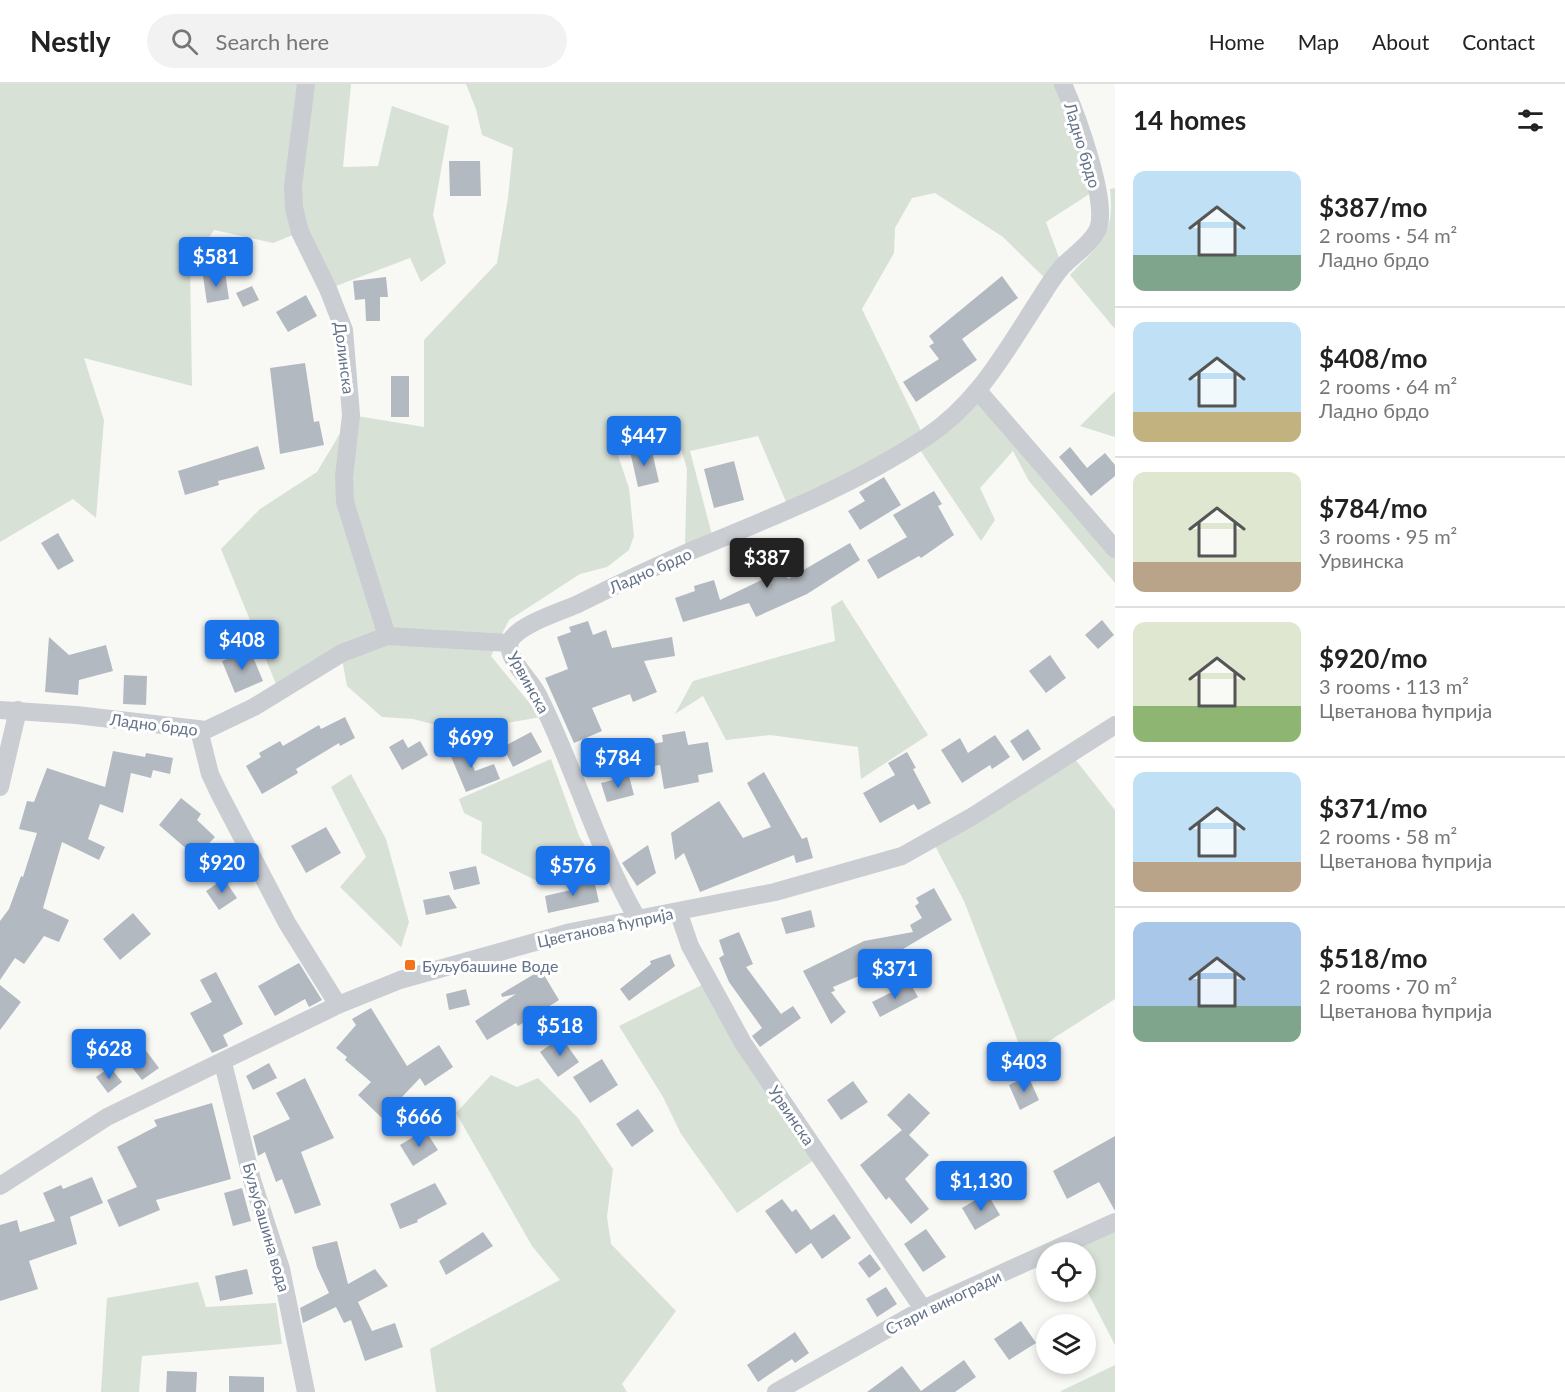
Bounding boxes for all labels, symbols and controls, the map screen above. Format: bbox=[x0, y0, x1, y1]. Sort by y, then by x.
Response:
search box bbox=[147, 14, 567, 68]
text: Nestly bbox=[30, 24, 111, 58]
icon: search bbox=[168, 25, 201, 58]
text: Search here bbox=[216, 28, 329, 55]
text: Home bbox=[1209, 29, 1265, 54]
text: Map bbox=[1298, 29, 1339, 54]
text: About bbox=[1372, 29, 1429, 54]
text: Contact bbox=[1462, 29, 1535, 54]
street label: Ладно брдо bbox=[1061, 99, 1105, 190]
text: 14 homes bbox=[1133, 104, 1246, 136]
icon: filters bbox=[1514, 104, 1547, 137]
text: $387/mo bbox=[1319, 191, 1427, 223]
icon: home bbox=[1181, 195, 1253, 267]
text: 2 rooms · 54 m² bbox=[1319, 223, 1457, 247]
pin: $581 bbox=[180, 237, 252, 288]
text: $581 bbox=[193, 244, 239, 268]
text: Ладно брдо bbox=[1319, 247, 1429, 271]
street label: Долинска bbox=[331, 321, 359, 395]
text: $408/mo bbox=[1319, 342, 1427, 374]
icon: home bbox=[1181, 346, 1253, 418]
text: 2 rooms · 64 m² bbox=[1319, 374, 1457, 398]
text: Ладно брдо bbox=[1319, 398, 1429, 422]
pin: $447 bbox=[608, 416, 680, 467]
text: $447 bbox=[621, 423, 667, 447]
text: $784/mo bbox=[1319, 492, 1427, 524]
icon: home bbox=[1181, 496, 1253, 568]
text: 3 rooms · 95 m² bbox=[1319, 524, 1457, 548]
pin: $387 bbox=[731, 538, 803, 589]
street label: Ладно брдо bbox=[605, 543, 694, 597]
text: $387 bbox=[744, 545, 790, 569]
text: Урвинска bbox=[1319, 548, 1404, 572]
pin: $408 bbox=[206, 620, 278, 671]
text: $408 bbox=[219, 627, 265, 651]
text: $920/mo bbox=[1319, 642, 1427, 674]
icon: home bbox=[1181, 646, 1253, 718]
street label: Урвинска bbox=[504, 648, 554, 716]
text: 3 rooms · 113 m² bbox=[1319, 674, 1469, 698]
text: Цветанова ћуприја bbox=[1319, 698, 1492, 722]
street label: Ладно брдо bbox=[108, 709, 199, 739]
pin: $699 bbox=[435, 718, 507, 769]
text: $699 bbox=[448, 725, 494, 749]
pin: $784 bbox=[582, 738, 654, 789]
text: $784 bbox=[595, 745, 641, 769]
text: $371/mo bbox=[1319, 792, 1427, 824]
icon: home bbox=[1181, 796, 1253, 868]
text: 2 rooms · 58 m² bbox=[1319, 824, 1457, 848]
pin: $920 bbox=[186, 843, 258, 894]
pin: $576 bbox=[537, 846, 609, 897]
text: Цветанова ћуприја bbox=[1319, 848, 1492, 872]
text: $920 bbox=[199, 850, 245, 874]
text: $576 bbox=[550, 853, 596, 877]
street label: Цветанова ћуприја bbox=[535, 903, 675, 951]
text: $518/mo bbox=[1319, 942, 1427, 974]
icon: home bbox=[1181, 946, 1253, 1018]
pin: $371 bbox=[859, 949, 931, 1000]
place label: Буљубашине Воде bbox=[422, 956, 558, 975]
text: $371 bbox=[872, 956, 918, 980]
marker: Буљубашине Воде bbox=[403, 958, 417, 972]
text: 2 rooms · 70 m² bbox=[1319, 974, 1457, 998]
text: Цветанова ћуприја bbox=[1319, 998, 1492, 1022]
pin: $518 bbox=[524, 1006, 596, 1057]
text: $518 bbox=[537, 1013, 583, 1037]
pin: $628 bbox=[73, 1029, 145, 1080]
text: $628 bbox=[86, 1036, 132, 1060]
pin: $403 bbox=[988, 1042, 1060, 1093]
text: $403 bbox=[1001, 1049, 1047, 1073]
street label: Урвинска bbox=[765, 1082, 819, 1148]
pin: $666 bbox=[383, 1097, 455, 1148]
text: $666 bbox=[396, 1104, 442, 1128]
street label: Буљубашина вода bbox=[240, 1160, 294, 1294]
pin: $1,130 bbox=[932, 1161, 1030, 1212]
text: $1,130 bbox=[950, 1168, 1012, 1192]
map controls bbox=[1036, 1242, 1096, 1374]
button: locate bbox=[1036, 1242, 1096, 1302]
street label: Стари виногради bbox=[882, 1266, 1004, 1338]
button: layers bbox=[1036, 1314, 1096, 1374]

